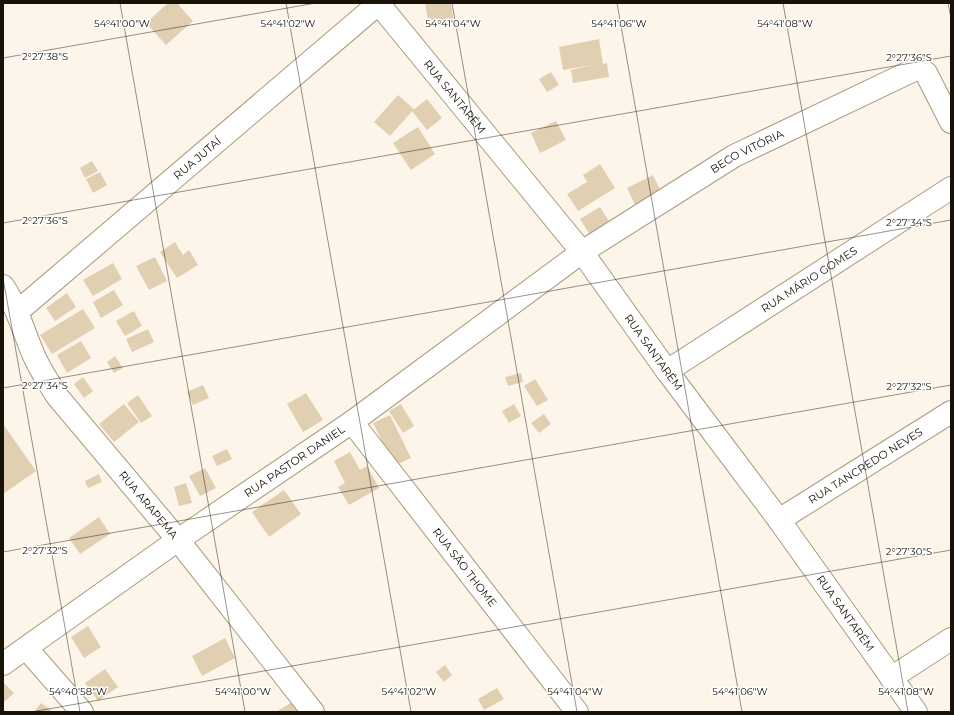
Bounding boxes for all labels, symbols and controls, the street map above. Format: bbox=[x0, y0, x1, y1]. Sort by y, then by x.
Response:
text: 54°41'00"W bbox=[94, 17, 150, 30]
text: 54°41'02"W bbox=[261, 17, 315, 30]
text: 54°41'04"W bbox=[425, 17, 481, 30]
text: 54°41'06"W bbox=[591, 17, 647, 30]
text: 54°41'08"W bbox=[757, 17, 813, 30]
text: 2°27'38"S bbox=[22, 50, 68, 63]
text: 2°27'36"S bbox=[886, 51, 932, 64]
street label: RUA SANTARÉM bbox=[421, 57, 489, 136]
street label: BECO VITÓRIA bbox=[708, 126, 786, 176]
street label: RUA JUTAÍ bbox=[170, 133, 225, 182]
text: 2°27'36"S bbox=[22, 214, 68, 227]
text: 2°27'34"S bbox=[886, 216, 932, 229]
street label: RUA MÁRIO GOMES bbox=[758, 243, 860, 316]
street label: RUA SANTARÉM bbox=[622, 311, 686, 393]
text: 2°27'34"S bbox=[22, 379, 68, 392]
text: 2°27'32"S bbox=[886, 380, 932, 393]
street label: RUA PASTOR DANIEL bbox=[241, 422, 348, 500]
street label: RUA TANCREDO NEVES bbox=[806, 425, 925, 507]
street label: RUA ARAPEMA bbox=[116, 468, 181, 542]
street label: RUA SÃO THOME bbox=[430, 525, 500, 610]
text: 2°27'32"S bbox=[22, 544, 68, 557]
text: 2°27'30"S bbox=[886, 545, 932, 558]
street label: RUA SANTARÉM bbox=[813, 572, 877, 654]
text: 54°40'58"W bbox=[49, 685, 107, 698]
text: 54°41'00"W bbox=[215, 685, 271, 698]
text: 54°41'02"W bbox=[382, 685, 436, 698]
text: 54°41'04"W bbox=[547, 685, 603, 698]
text: 54°41'06"W bbox=[712, 685, 768, 698]
text: 54°41'08"W bbox=[878, 685, 934, 698]

